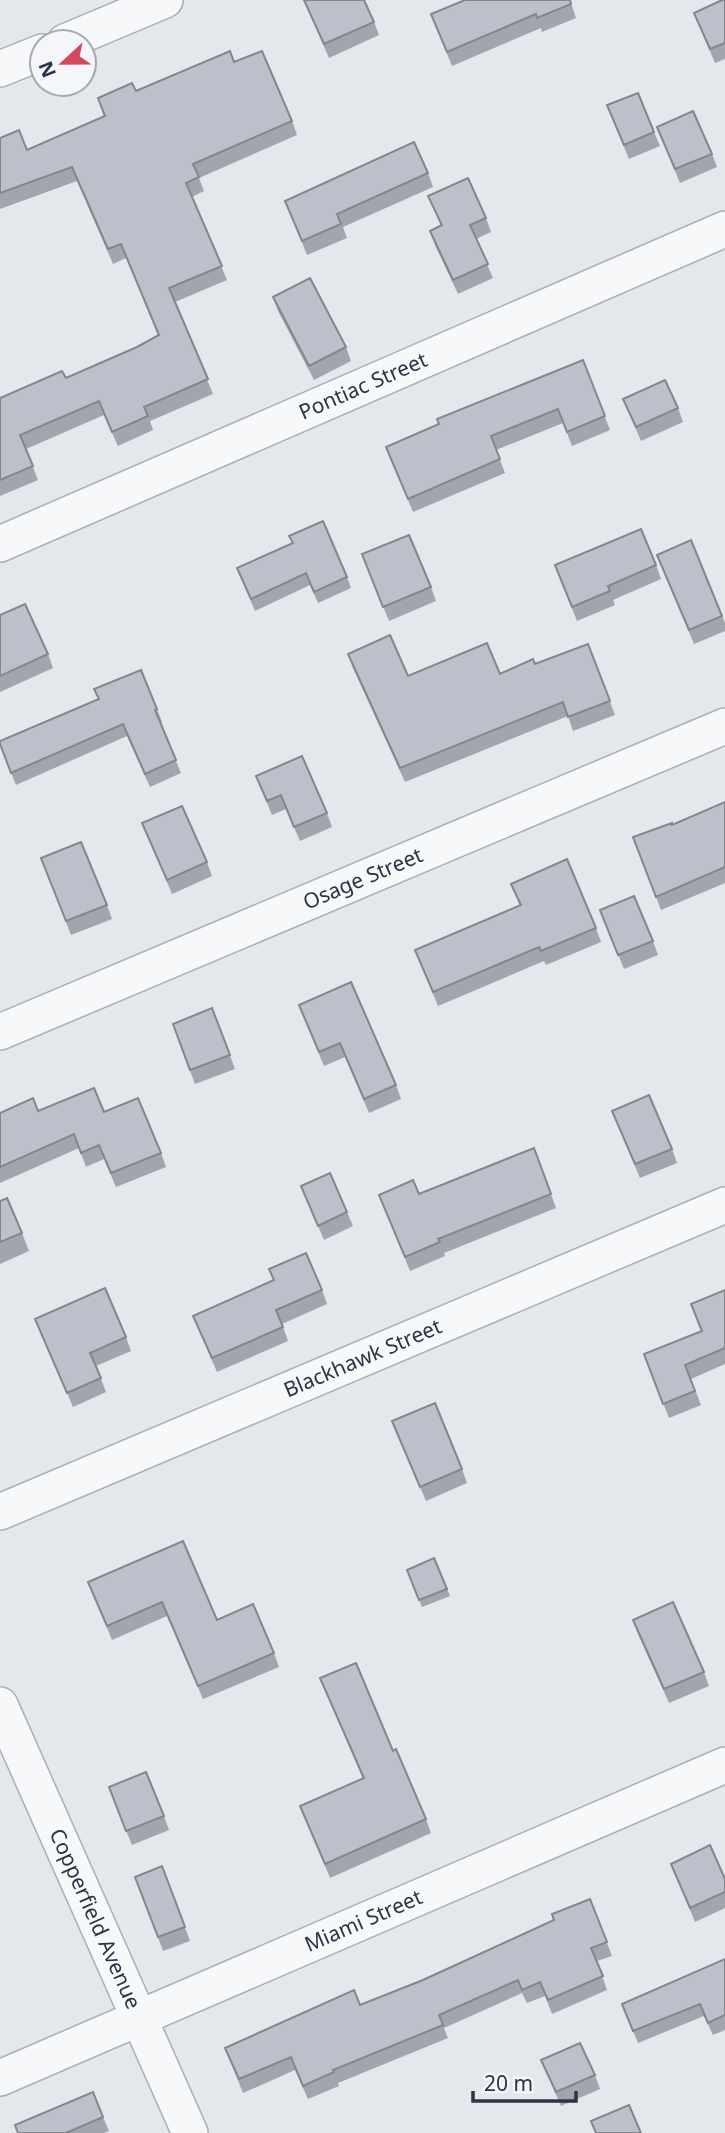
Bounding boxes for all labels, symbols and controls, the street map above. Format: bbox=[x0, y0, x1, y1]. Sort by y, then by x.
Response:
north arrow bbox=[28, 28, 98, 98]
text: N bbox=[32, 57, 62, 81]
street label: Pontiac Street bbox=[294, 345, 432, 426]
street label: Osage Street bbox=[299, 840, 427, 916]
street label: Blackhawk Street bbox=[279, 1311, 446, 1403]
street label: Copperfield Avenue bbox=[44, 1824, 148, 2013]
street label: Miami Street bbox=[300, 1882, 427, 1958]
scale bar bbox=[473, 2060, 576, 2104]
text: 20 m bbox=[484, 2069, 533, 2097]

